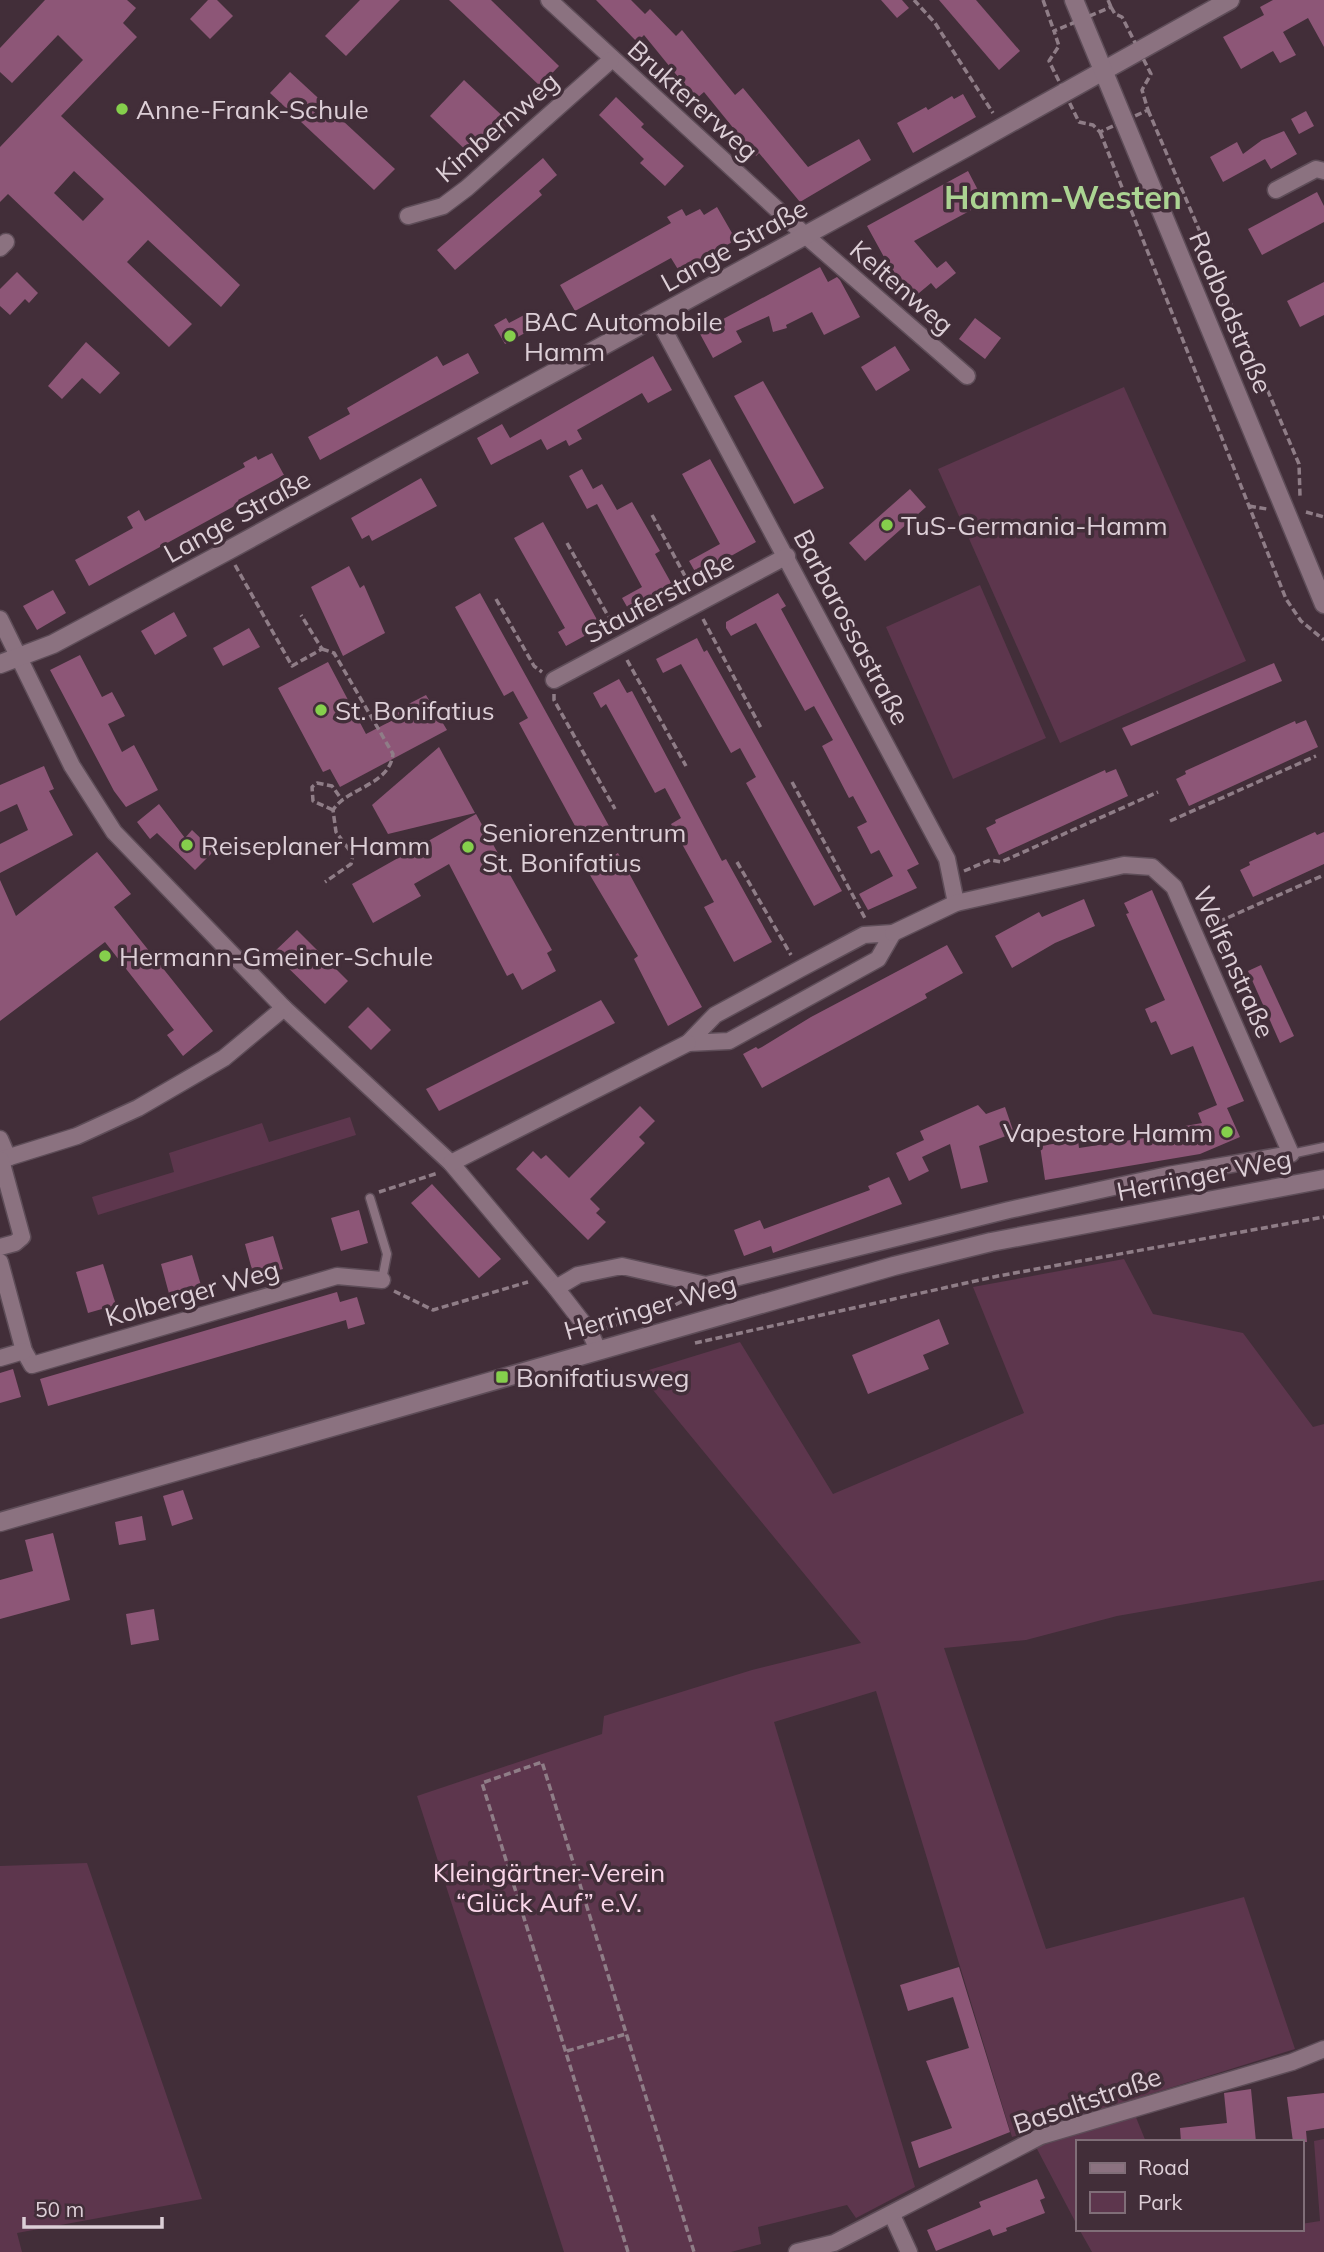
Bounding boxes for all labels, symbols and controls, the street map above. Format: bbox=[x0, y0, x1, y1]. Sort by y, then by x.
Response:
street label: Bruktererweg bbox=[621, 33, 765, 167]
street label: Kimbernweg bbox=[429, 65, 565, 189]
place label: Anne-Frank-Schule bbox=[136, 93, 369, 126]
marker: Anne-Frank-Schule bbox=[114, 101, 130, 117]
district label: Hamm-Westen bbox=[944, 176, 1182, 217]
street label: Lange Straße bbox=[655, 191, 813, 299]
street label: Radbodstraße bbox=[1182, 226, 1280, 398]
street label: Keltenweg bbox=[843, 233, 961, 341]
place label: BAC Automobile Hamm bbox=[524, 305, 723, 368]
marker: BAC Automobile Hamm bbox=[502, 328, 518, 344]
street label: Lange Straße bbox=[158, 462, 316, 570]
place label: TuS-Germania-Hamm bbox=[901, 509, 1168, 542]
marker: TuS-Germania-Hamm bbox=[879, 517, 895, 533]
street label: Barbarossastraße bbox=[787, 524, 917, 730]
street label: Stauferstraße bbox=[578, 544, 740, 650]
place label: St. Bonifatius bbox=[335, 694, 495, 727]
marker: St. Bonifatius bbox=[313, 702, 329, 718]
place label: Seniorenzentrum St. Bonifatius bbox=[482, 816, 686, 879]
place label: Reiseplaner Hamm bbox=[201, 829, 430, 862]
marker: Reiseplaner Hamm bbox=[179, 837, 195, 853]
marker: Seniorenzentrum St. Bonifatius bbox=[460, 839, 476, 855]
street label: Welfenstraße bbox=[1186, 881, 1282, 1043]
place label: Hermann-Gmeiner-Schule bbox=[119, 940, 433, 973]
marker: Hermann-Gmeiner-Schule bbox=[97, 948, 113, 964]
place label: Vapestore Hamm bbox=[1003, 1116, 1213, 1149]
marker: Vapestore Hamm bbox=[1219, 1124, 1235, 1140]
street label: Herringer Weg bbox=[1114, 1142, 1294, 1208]
street label: Kolberger Weg bbox=[101, 1252, 283, 1334]
street label: Herringer Weg bbox=[560, 1267, 740, 1347]
place label: Bonifatiusweg bbox=[516, 1361, 689, 1394]
marker: Bonifatiusweg bbox=[494, 1369, 510, 1385]
park label: Kleingärtner-Verein “Glück Auf” e.V. bbox=[433, 1856, 665, 1919]
street label: Basaltstraße bbox=[1009, 2059, 1165, 2141]
legend bbox=[1076, 2140, 1303, 2231]
text: Road bbox=[1138, 2154, 1189, 2180]
scale bar bbox=[24, 2186, 163, 2230]
text: Park bbox=[1138, 2189, 1182, 2215]
text: 50 m bbox=[35, 2196, 84, 2222]

